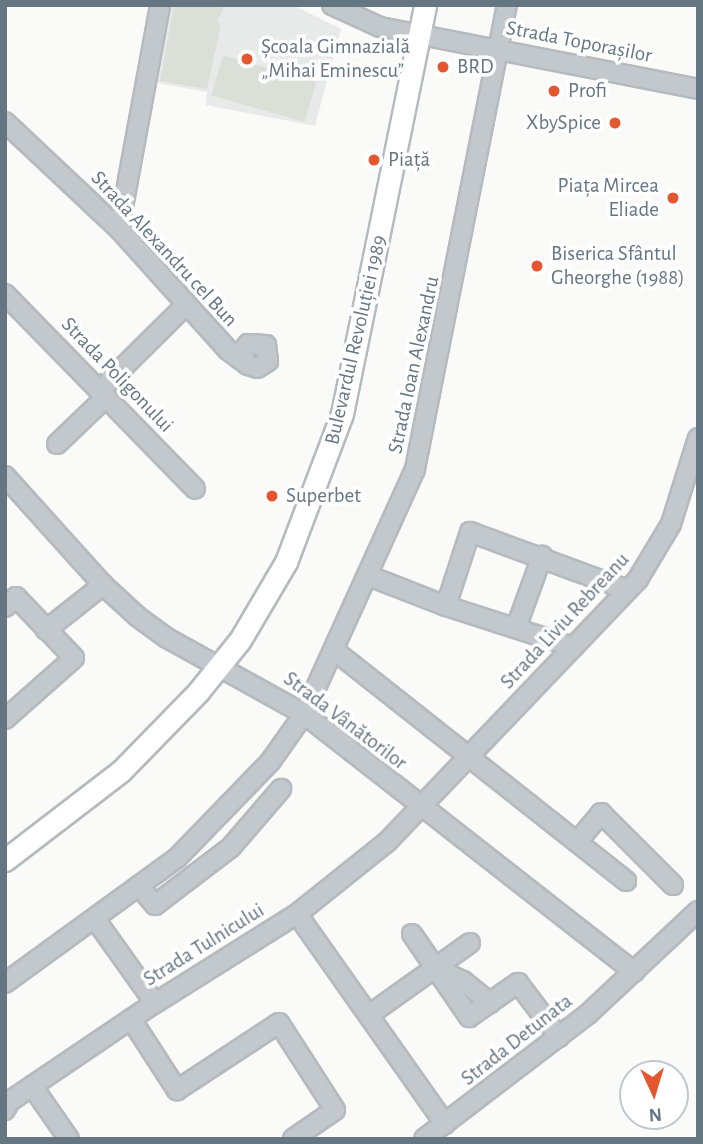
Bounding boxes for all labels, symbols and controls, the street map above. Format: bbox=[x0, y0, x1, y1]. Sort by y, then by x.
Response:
street label: Strada Toporașilor bbox=[504, 16, 654, 68]
place label: Școala Gimnazială „Mihai Eminescu” bbox=[261, 34, 410, 84]
marker: Școala Gimnazială „Mihai Eminescu” bbox=[239, 51, 255, 67]
place label: BRD bbox=[457, 54, 493, 80]
marker: BRD bbox=[435, 59, 451, 75]
place label: Profi bbox=[568, 78, 607, 104]
marker: Profi bbox=[546, 83, 562, 99]
place label: XbySpice bbox=[526, 110, 601, 136]
marker: XbySpice bbox=[607, 115, 623, 131]
place label: Piață bbox=[388, 147, 430, 173]
marker: Piață bbox=[366, 152, 382, 168]
street label: Strada Alexandru cel Bun bbox=[85, 166, 243, 332]
place label: Piața Mircea Eliade bbox=[558, 173, 659, 223]
marker: Piața Mircea Eliade bbox=[665, 190, 681, 206]
street label: Bulevardul Revoluției 1989 bbox=[320, 233, 392, 447]
place label: Biserica Sfântul Gheorghe (1988) bbox=[551, 241, 685, 291]
marker: Biserica Sfântul Gheorghe (1988) bbox=[529, 258, 545, 274]
street label: Strada Ioan Alexandru bbox=[383, 274, 445, 456]
street label: Strada Poligonului bbox=[56, 312, 178, 438]
place label: Superbet bbox=[286, 483, 361, 509]
marker: Superbet bbox=[264, 488, 280, 504]
street label: Strada Liviu Rebreanu bbox=[495, 548, 635, 694]
street label: Strada Vânătorilor bbox=[278, 666, 412, 776]
street label: Strada Tulnicului bbox=[139, 898, 269, 992]
street label: Strada Detunata bbox=[456, 989, 578, 1091]
north arrow bbox=[619, 1060, 689, 1130]
text: N bbox=[648, 1105, 663, 1124]

